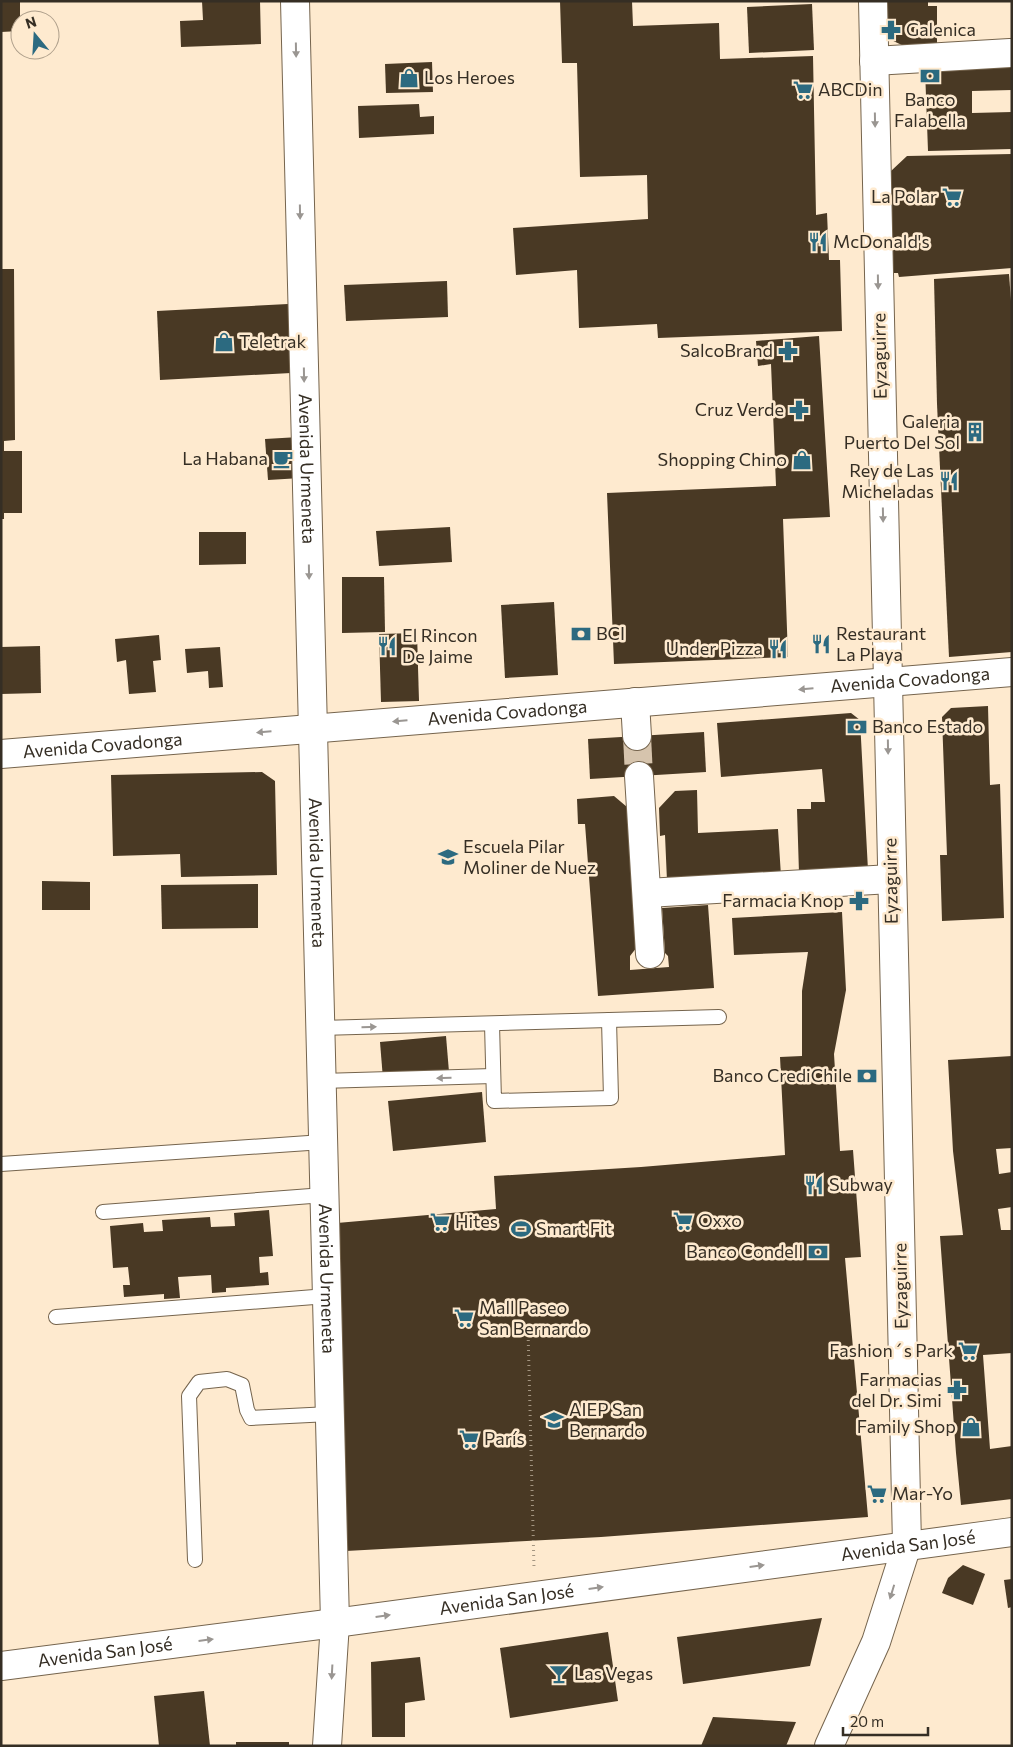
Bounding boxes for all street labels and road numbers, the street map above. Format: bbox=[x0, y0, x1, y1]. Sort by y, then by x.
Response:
street label: Eyzaguirre bbox=[867, 313, 891, 399]
street label: Avenida Urmeneta bbox=[295, 393, 320, 544]
street label: Avenida Covadonga bbox=[829, 662, 991, 697]
street label: Avenida Covadonga bbox=[427, 694, 588, 729]
street label: Avenida Covadonga bbox=[22, 727, 183, 762]
street label: Avenida Urmeneta bbox=[305, 797, 330, 948]
street label: Eyzaguirre bbox=[878, 838, 902, 924]
street label: Avenida Urmeneta bbox=[315, 1203, 340, 1354]
street label: Eyzaguirre bbox=[888, 1243, 912, 1329]
street label: Avenida San José bbox=[839, 1525, 977, 1565]
street label: Avenida San José bbox=[438, 1579, 575, 1619]
street label: Avenida San José bbox=[36, 1632, 174, 1671]

